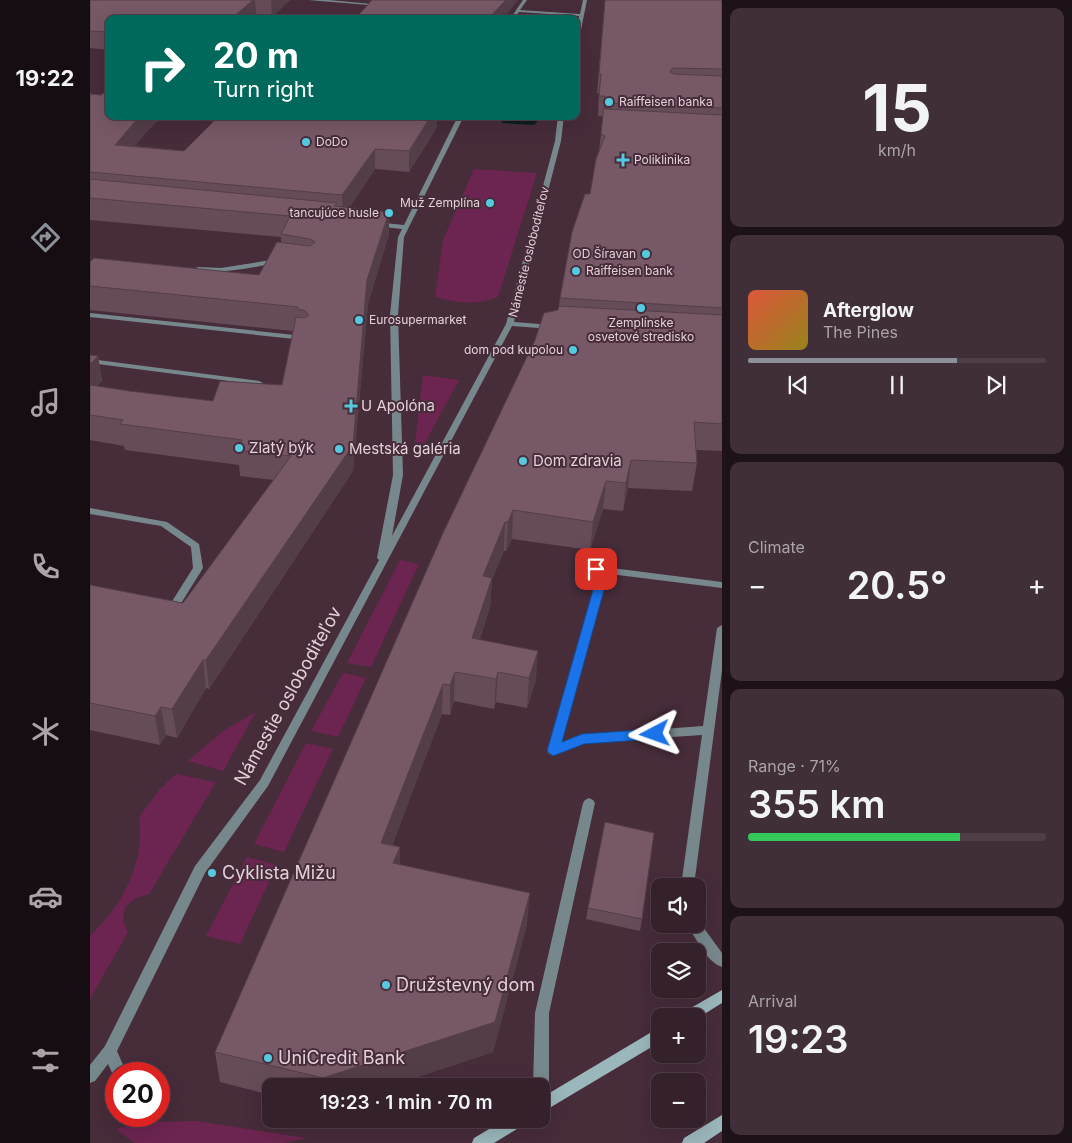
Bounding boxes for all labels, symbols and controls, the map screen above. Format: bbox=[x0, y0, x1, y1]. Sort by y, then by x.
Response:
text: 20 m bbox=[213, 34, 299, 76]
icon: right bbox=[130, 35, 195, 100]
text: 19:22 bbox=[16, 65, 74, 91]
text: 15 bbox=[862, 68, 932, 147]
text: Turn right bbox=[213, 76, 314, 102]
place label: Raiffeisen banka bbox=[619, 94, 713, 109]
marker: Raiffeisen banka bbox=[603, 96, 615, 108]
place label: DoDo bbox=[316, 134, 348, 149]
marker: DoDo bbox=[300, 136, 312, 148]
text: km/h bbox=[878, 140, 916, 160]
place label: Poliklinika bbox=[634, 152, 690, 167]
marker: Poliklinika bbox=[616, 153, 630, 167]
street label: Námestie osloboditeľov bbox=[505, 185, 552, 319]
place label: Muž Zemplína bbox=[400, 195, 480, 210]
marker: Muž Zemplína bbox=[484, 197, 496, 209]
place label: tancujúce husle bbox=[290, 205, 379, 220]
marker: tancujúce husle bbox=[383, 207, 395, 219]
icon: directions bbox=[28, 220, 63, 255]
place label: OD Šíravan bbox=[573, 246, 636, 261]
marker: OD Šíravan bbox=[640, 248, 652, 260]
place label: Raiffeisen bank bbox=[586, 263, 673, 278]
marker: Raiffeisen bank bbox=[570, 265, 582, 277]
text: Afterglow bbox=[823, 299, 914, 322]
marker: Zemplínske osvetové stredisko bbox=[635, 302, 647, 314]
place label: Eurosupermarket bbox=[369, 312, 467, 327]
marker: Eurosupermarket bbox=[353, 314, 365, 326]
place label: Zemplínske osvetové stredisko bbox=[588, 315, 694, 344]
text: The Pines bbox=[823, 322, 898, 342]
place label: dom pod kupolou bbox=[464, 342, 563, 357]
marker: dom pod kupolou bbox=[567, 344, 579, 356]
icon: previous bbox=[784, 371, 812, 399]
icon: pause bbox=[883, 371, 911, 399]
icon: next bbox=[982, 371, 1010, 399]
icon: music bbox=[28, 385, 63, 420]
place label: U Apolóna bbox=[361, 396, 435, 415]
marker: U Apolóna bbox=[345, 400, 357, 412]
place label: Zlatý býk bbox=[249, 438, 315, 457]
place label: Mestská galéria bbox=[349, 439, 461, 458]
marker: Zlatý býk bbox=[233, 442, 245, 454]
marker: Mestská galéria bbox=[333, 443, 345, 455]
place label: Dom zdravia bbox=[533, 451, 622, 470]
marker: Dom zdravia bbox=[517, 455, 529, 467]
text: Climate bbox=[748, 537, 805, 557]
pin bbox=[575, 548, 617, 590]
icon: phone bbox=[28, 549, 63, 584]
icon: arrive bbox=[582, 555, 610, 583]
text: 20.5° bbox=[847, 562, 947, 608]
text: − bbox=[748, 568, 767, 602]
text: + bbox=[1027, 568, 1046, 602]
street label: Námestie osloboditeľov bbox=[230, 603, 345, 789]
position arrow bbox=[628, 707, 680, 759]
icon: climate bbox=[28, 714, 63, 749]
text: Range · 71% bbox=[748, 756, 841, 776]
text: 355 km bbox=[748, 781, 885, 827]
place label: Cyklista Mižu bbox=[222, 862, 336, 883]
marker: Cyklista Mižu bbox=[206, 867, 218, 879]
map controls bbox=[651, 878, 706, 1128]
button: sound bbox=[651, 878, 706, 933]
icon: car bbox=[28, 879, 63, 914]
button: layers bbox=[651, 943, 706, 998]
place label: Družstevný dom bbox=[396, 974, 535, 995]
marker: Družstevný dom bbox=[380, 979, 392, 991]
text: Arrival bbox=[748, 991, 797, 1011]
button: + bbox=[651, 1008, 706, 1063]
text: 19:23 bbox=[748, 1016, 848, 1062]
icon: filters bbox=[28, 1043, 63, 1078]
place label: UniCredit Bank bbox=[278, 1047, 405, 1068]
marker: UniCredit Bank bbox=[262, 1052, 274, 1064]
speed limit sign: 20 bbox=[105, 1062, 170, 1127]
button: − bbox=[651, 1073, 706, 1128]
text: 19:23 · 1 min · 70 m bbox=[319, 1091, 493, 1114]

